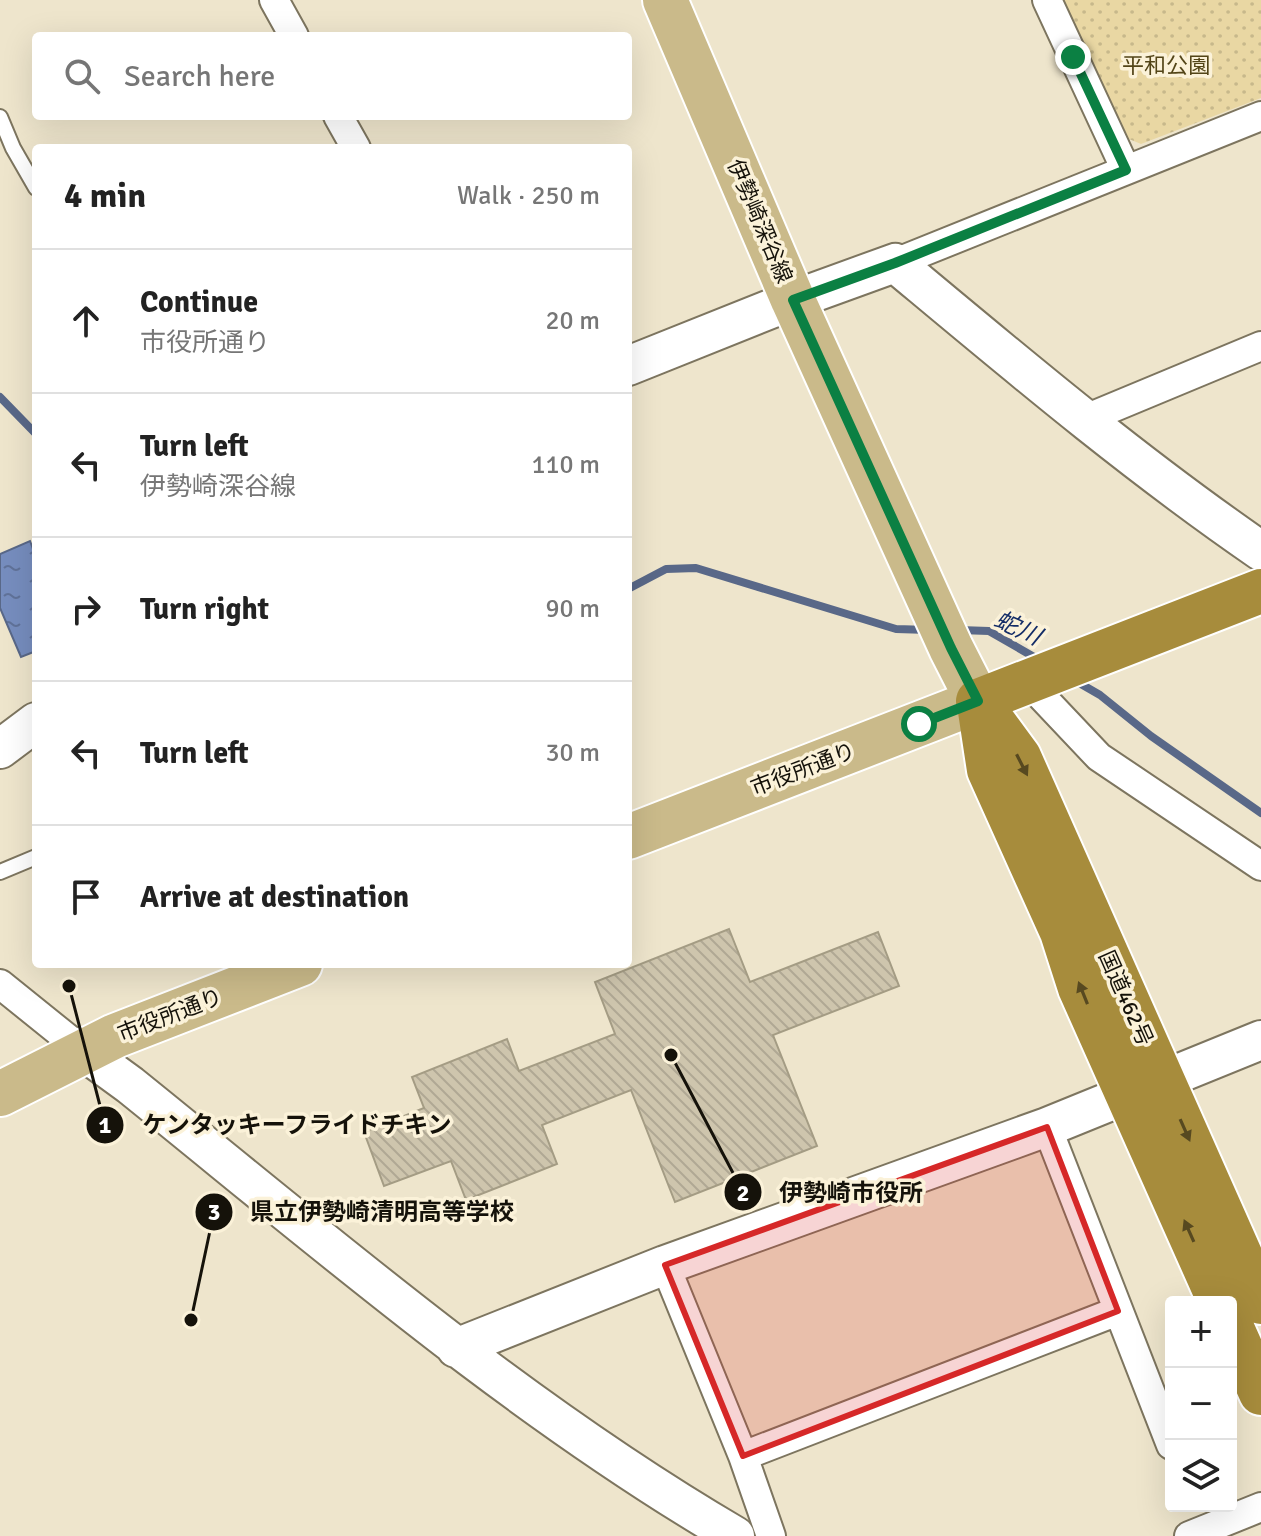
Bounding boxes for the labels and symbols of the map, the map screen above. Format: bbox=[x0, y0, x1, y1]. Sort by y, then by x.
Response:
route end bbox=[1055, 39, 1091, 75]
park label: 平和公園 bbox=[1122, 52, 1210, 79]
street label: 伊勢崎深谷線 bbox=[722, 155, 798, 287]
water label: 蛇川 bbox=[990, 604, 1049, 653]
route start bbox=[901, 706, 937, 742]
street label: 市役所通り bbox=[747, 737, 859, 801]
one-way arrow bbox=[1015, 754, 1029, 777]
street label: 国道462号 bbox=[1093, 946, 1159, 1050]
one-way arrow bbox=[1076, 981, 1089, 1005]
street label: 市役所通り bbox=[114, 983, 226, 1047]
callout: ケンタッキーフライドチキン bbox=[85, 1101, 469, 1149]
text: 1 bbox=[99, 1110, 112, 1140]
text: ケンタッキーフライドチキン bbox=[142, 1110, 452, 1140]
one-way arrow bbox=[1178, 1119, 1192, 1142]
callout: 伊勢崎市役所 bbox=[723, 1168, 939, 1216]
text: 2 bbox=[737, 1178, 749, 1208]
text: 伊勢崎市役所 bbox=[779, 1178, 923, 1208]
callout: 県立伊勢崎清明高等学校 bbox=[194, 1188, 530, 1236]
text: 3 bbox=[208, 1197, 220, 1227]
text: 県立伊勢崎清明高等学校 bbox=[250, 1197, 514, 1227]
one-way arrow bbox=[1182, 1219, 1195, 1243]

